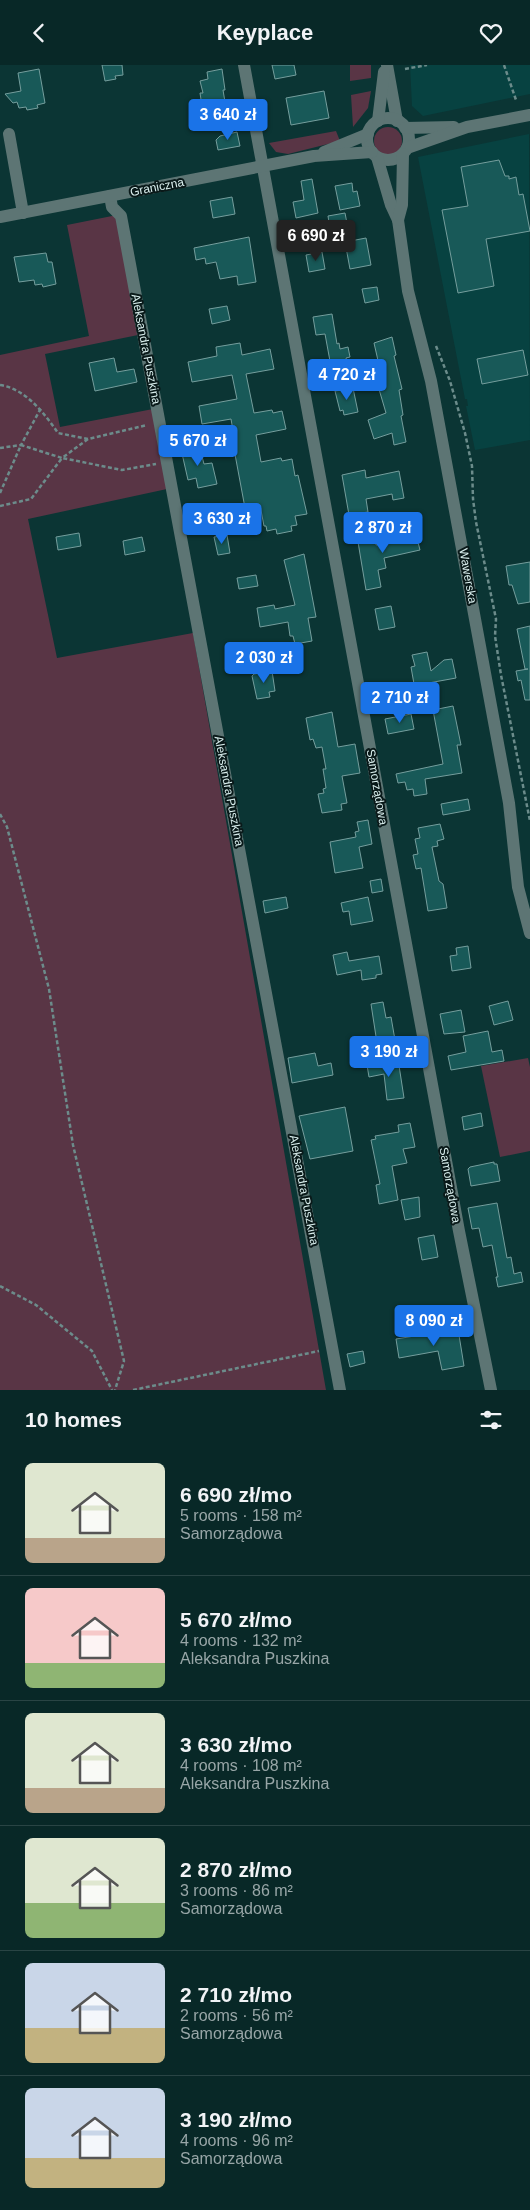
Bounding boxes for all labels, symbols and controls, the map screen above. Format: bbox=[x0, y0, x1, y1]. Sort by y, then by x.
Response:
icon: back bbox=[25, 19, 53, 47]
icon: heart bbox=[477, 19, 505, 47]
text: Keyplace bbox=[217, 20, 313, 45]
pin: 3 640 zł bbox=[176, 99, 280, 141]
text: 3 640 zł bbox=[200, 106, 256, 123]
street label: Graniczna bbox=[129, 175, 185, 199]
pin: 6 690 zł bbox=[264, 219, 368, 262]
text: 6 690 zł bbox=[288, 227, 344, 244]
street label: Aleksandra Puszkina bbox=[128, 293, 164, 406]
pin: 4 720 zł bbox=[295, 359, 399, 401]
text: 4 720 zł bbox=[319, 366, 375, 383]
pin: 5 670 zł bbox=[146, 425, 250, 467]
text: 5 670 zł bbox=[170, 432, 226, 449]
pin: 3 630 zł bbox=[170, 503, 274, 545]
text: 3 630 zł bbox=[194, 510, 250, 527]
pin: 2 870 zł bbox=[331, 511, 435, 554]
text: 2 870 zł bbox=[355, 519, 411, 536]
street label: Wawerska bbox=[456, 547, 480, 605]
pin: 2 030 zł bbox=[212, 641, 316, 684]
text: 2 030 zł bbox=[236, 649, 292, 666]
pin: 2 710 zł bbox=[348, 681, 452, 724]
text: 2 710 zł bbox=[372, 689, 428, 706]
street label: Aleksandra Puszkina bbox=[211, 735, 247, 848]
street label: Samorządowa bbox=[363, 748, 391, 826]
pin: 3 190 zł bbox=[337, 1035, 441, 1078]
text: 3 190 zł bbox=[361, 1043, 417, 1060]
street label: Aleksandra Puszkina bbox=[286, 1134, 322, 1247]
street label: Samorządowa bbox=[436, 1146, 464, 1224]
pin: 8 090 zł bbox=[382, 1305, 486, 1347]
text: 8 090 zł bbox=[406, 1312, 462, 1329]
icon: filters bbox=[477, 1406, 505, 1434]
text: 10 homes bbox=[25, 1408, 122, 1431]
icon: home bbox=[65, 1483, 125, 1543]
text: 6 690 zł/mo bbox=[180, 1483, 292, 1506]
text: 5 rooms · 158 m² bbox=[180, 1507, 302, 1524]
text: Samorządowa bbox=[180, 1525, 282, 1542]
icon: home bbox=[65, 1608, 125, 1668]
text: 5 670 zł/mo bbox=[180, 1608, 292, 1631]
text: 4 rooms · 132 m² bbox=[180, 1632, 302, 1649]
text: Aleksandra Puszkina bbox=[180, 1650, 329, 1667]
icon: home bbox=[65, 1733, 125, 1793]
text: 3 630 zł/mo bbox=[180, 1733, 292, 1756]
text: 4 rooms · 108 m² bbox=[180, 1757, 302, 1774]
text: Aleksandra Puszkina bbox=[180, 1775, 329, 1792]
icon: home bbox=[65, 1858, 125, 1918]
text: 2 870 zł/mo bbox=[180, 1858, 292, 1881]
text: 3 rooms · 86 m² bbox=[180, 1882, 293, 1899]
text: Samorządowa bbox=[180, 1900, 282, 1917]
icon: home bbox=[65, 1983, 125, 2043]
text: 2 710 zł/mo bbox=[180, 1983, 292, 2006]
text: 2 rooms · 56 m² bbox=[180, 2007, 293, 2024]
text: Samorządowa bbox=[180, 2025, 282, 2042]
icon: home bbox=[65, 2108, 125, 2168]
text: 3 190 zł/mo bbox=[180, 2108, 292, 2131]
text: 4 rooms · 96 m² bbox=[180, 2132, 293, 2149]
text: Samorządowa bbox=[180, 2150, 282, 2167]

